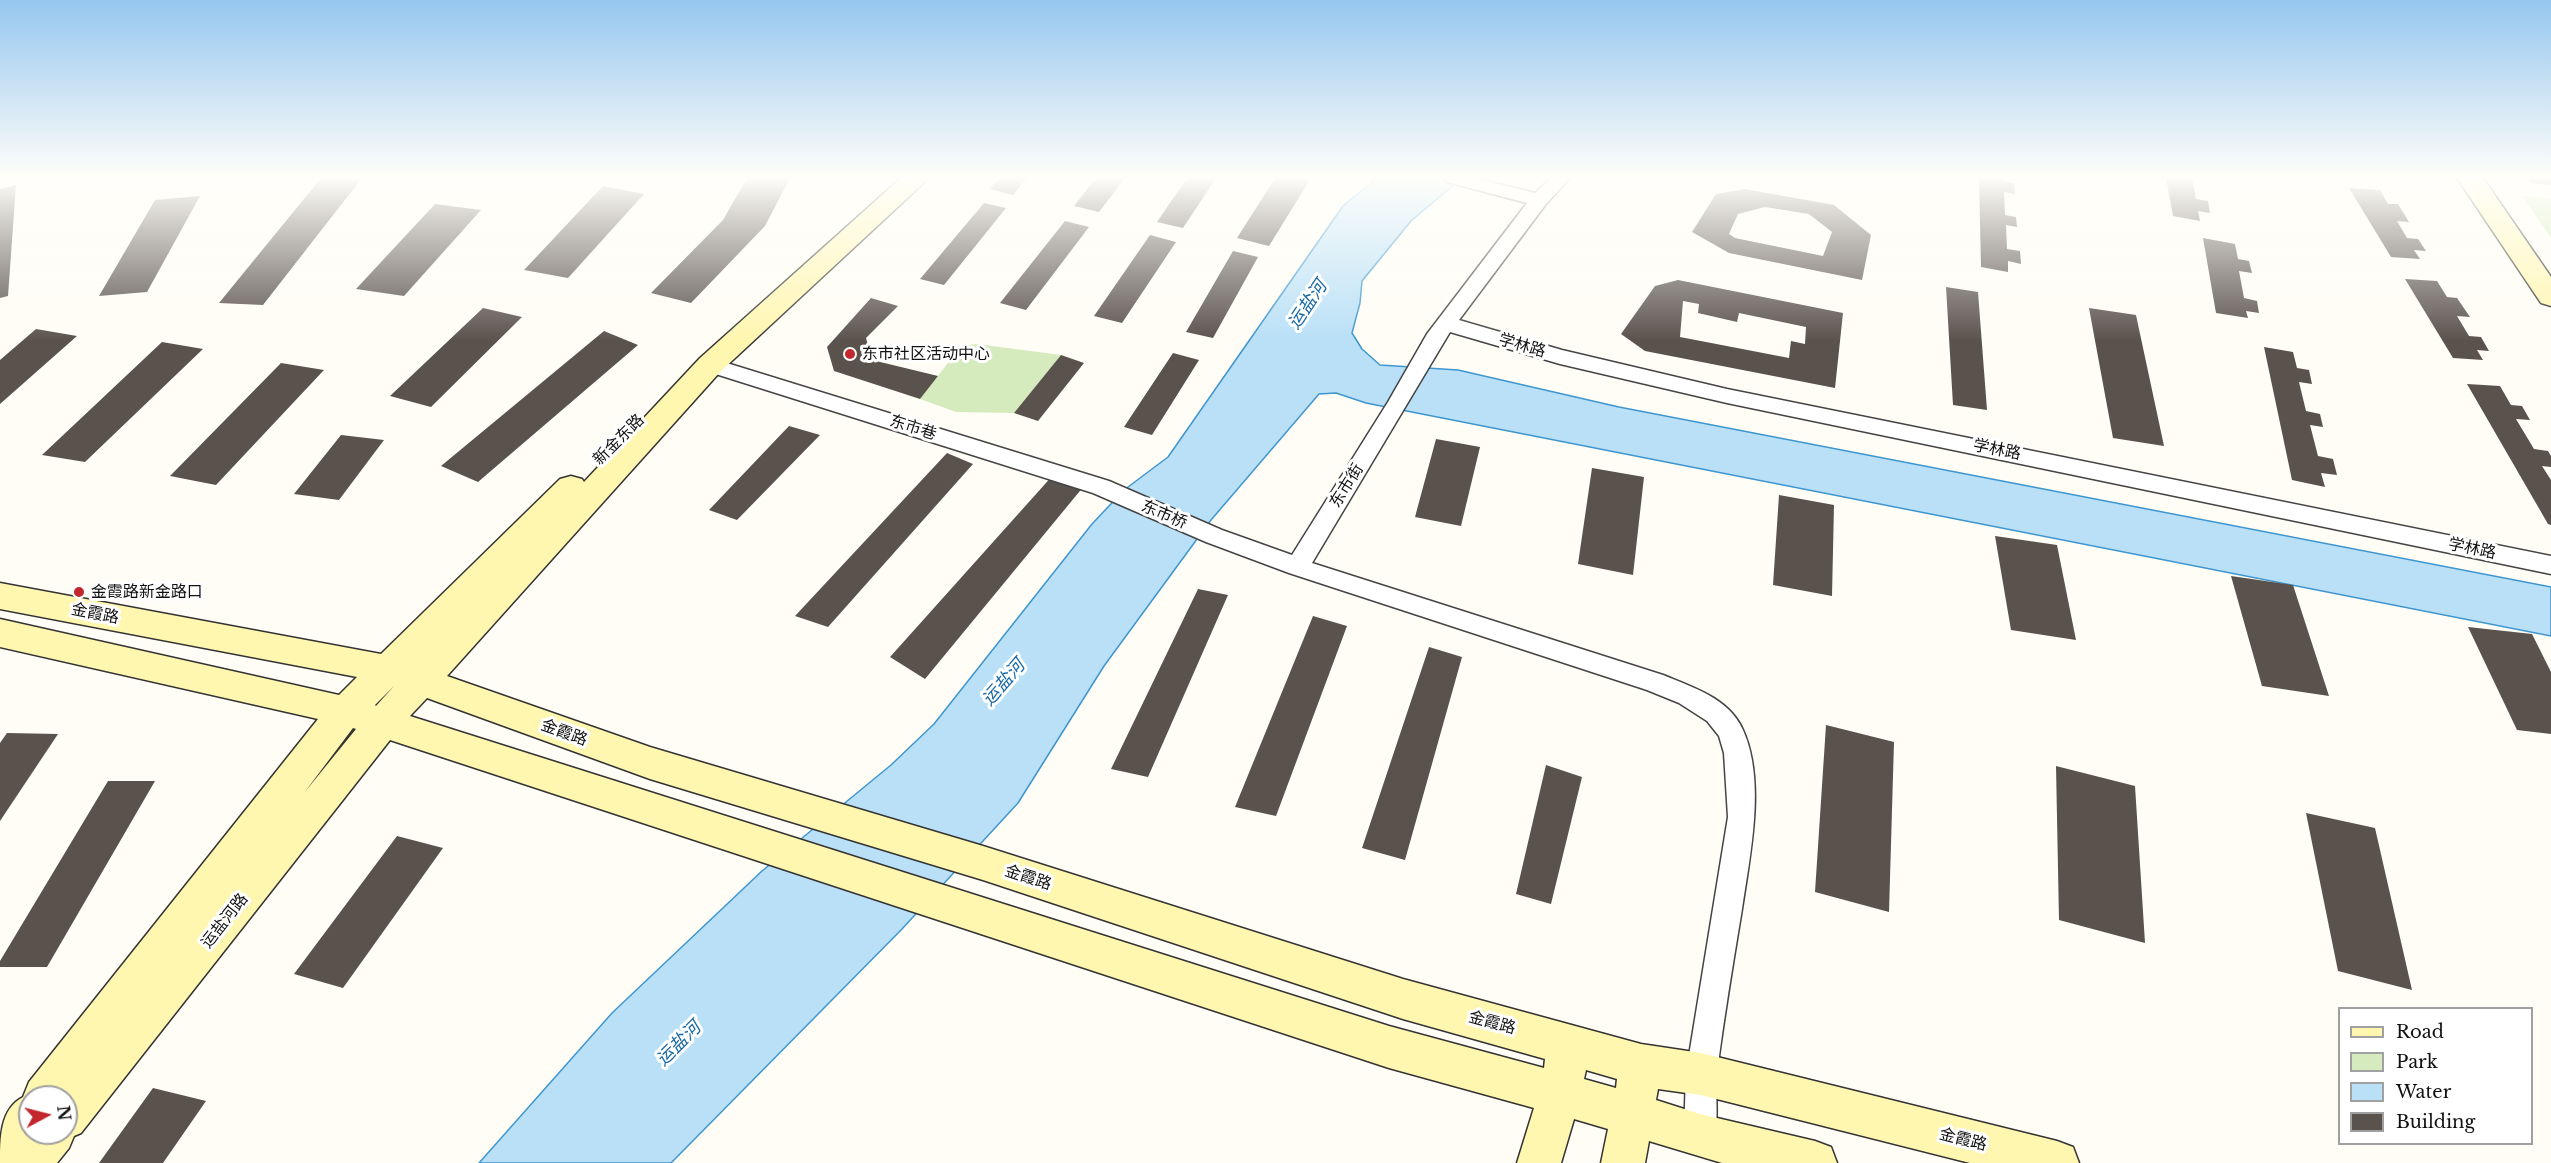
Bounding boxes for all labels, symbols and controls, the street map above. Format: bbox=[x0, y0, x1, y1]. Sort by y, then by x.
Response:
water label: 运盐河 bbox=[1284, 277, 1332, 333]
street label: 学林路 bbox=[1496, 330, 1548, 362]
place label: 东市社区活动中心 bbox=[862, 344, 990, 364]
marker: 东市社区活动中心 bbox=[843, 347, 857, 361]
street label: 新金东路 bbox=[590, 411, 648, 469]
street label: 东市巷 bbox=[887, 411, 939, 445]
street label: 学林路 bbox=[1972, 436, 2022, 464]
street label: 东市街 bbox=[1326, 461, 1368, 511]
street label: 东市桥 bbox=[1138, 497, 1190, 533]
street label: 学林路 bbox=[2447, 535, 2497, 563]
place label: 金霞路新金路口 bbox=[91, 582, 203, 602]
marker: 金霞路新金路口 bbox=[72, 585, 86, 599]
street label: 金霞路 bbox=[70, 600, 120, 628]
water label: 运盐河 bbox=[978, 656, 1030, 710]
street label: 金霞路 bbox=[538, 716, 590, 750]
street label: 金霞路 bbox=[1002, 861, 1054, 895]
street label: 运盐河路 bbox=[198, 890, 252, 952]
legend bbox=[2338, 1007, 2533, 1145]
street label: 金霞路 bbox=[1466, 1008, 1518, 1038]
water label: 运盐河 bbox=[652, 1017, 706, 1071]
text: Road bbox=[2396, 1021, 2444, 1043]
text: Park bbox=[2396, 1051, 2438, 1073]
text: Water bbox=[2396, 1081, 2451, 1103]
north arrow bbox=[18, 1085, 78, 1145]
text: N bbox=[53, 1104, 75, 1122]
text: Building bbox=[2396, 1111, 2475, 1133]
street label: 金霞路 bbox=[1937, 1125, 1989, 1155]

